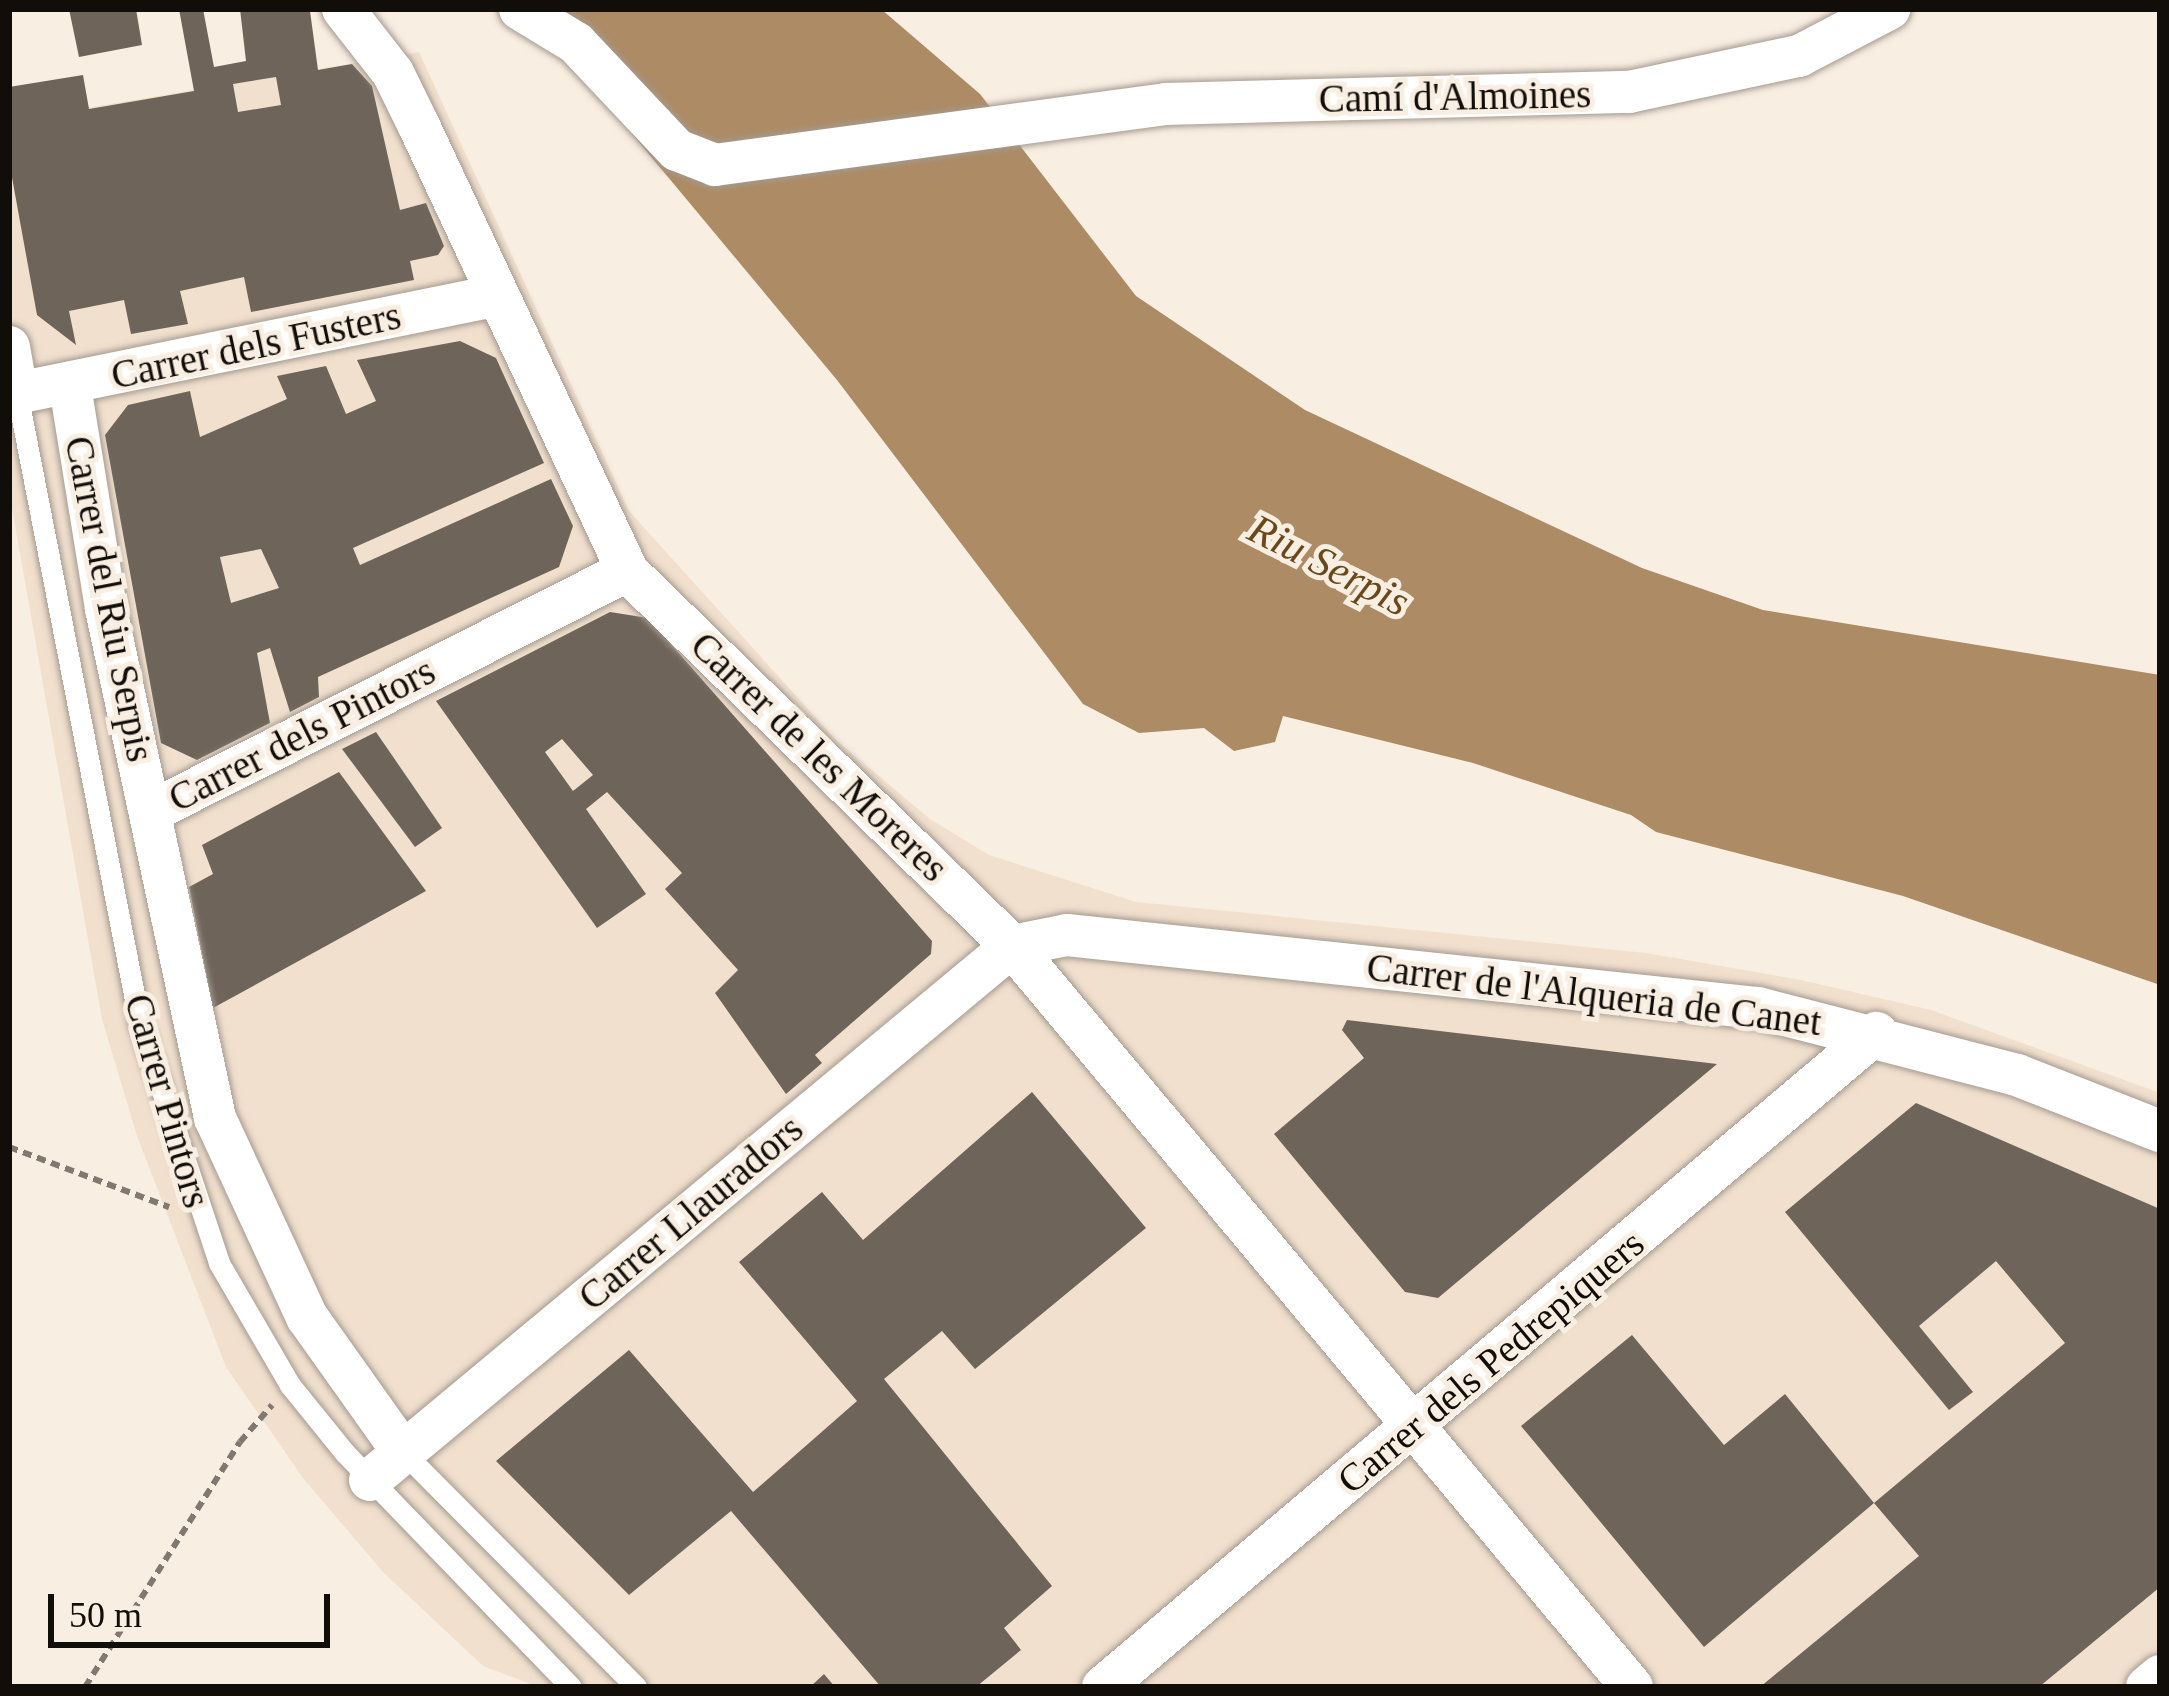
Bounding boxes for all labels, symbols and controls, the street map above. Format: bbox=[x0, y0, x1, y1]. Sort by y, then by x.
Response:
street label: Camí d'Almoines bbox=[1318, 71, 1592, 123]
street label: Carrer dels Fusters bbox=[107, 292, 405, 400]
street label: Carrer del Riu Serpis bbox=[55, 432, 163, 766]
water label: Riu Serpis bbox=[1240, 503, 1418, 627]
street label: Carrer de les Moreres bbox=[681, 622, 957, 892]
street label: Carrer dels Pintors bbox=[161, 648, 443, 822]
street label: Carrer de l'Alqueria de Canet bbox=[1364, 944, 1824, 1046]
street label: Carrer Pintors bbox=[114, 989, 220, 1213]
street label: Carrer Llauradors bbox=[569, 1106, 813, 1320]
street label: Carrer dels Pedrepiquers bbox=[1328, 1220, 1654, 1504]
scale bar bbox=[54, 1570, 336, 1644]
text: 50 m bbox=[69, 1595, 142, 1635]

